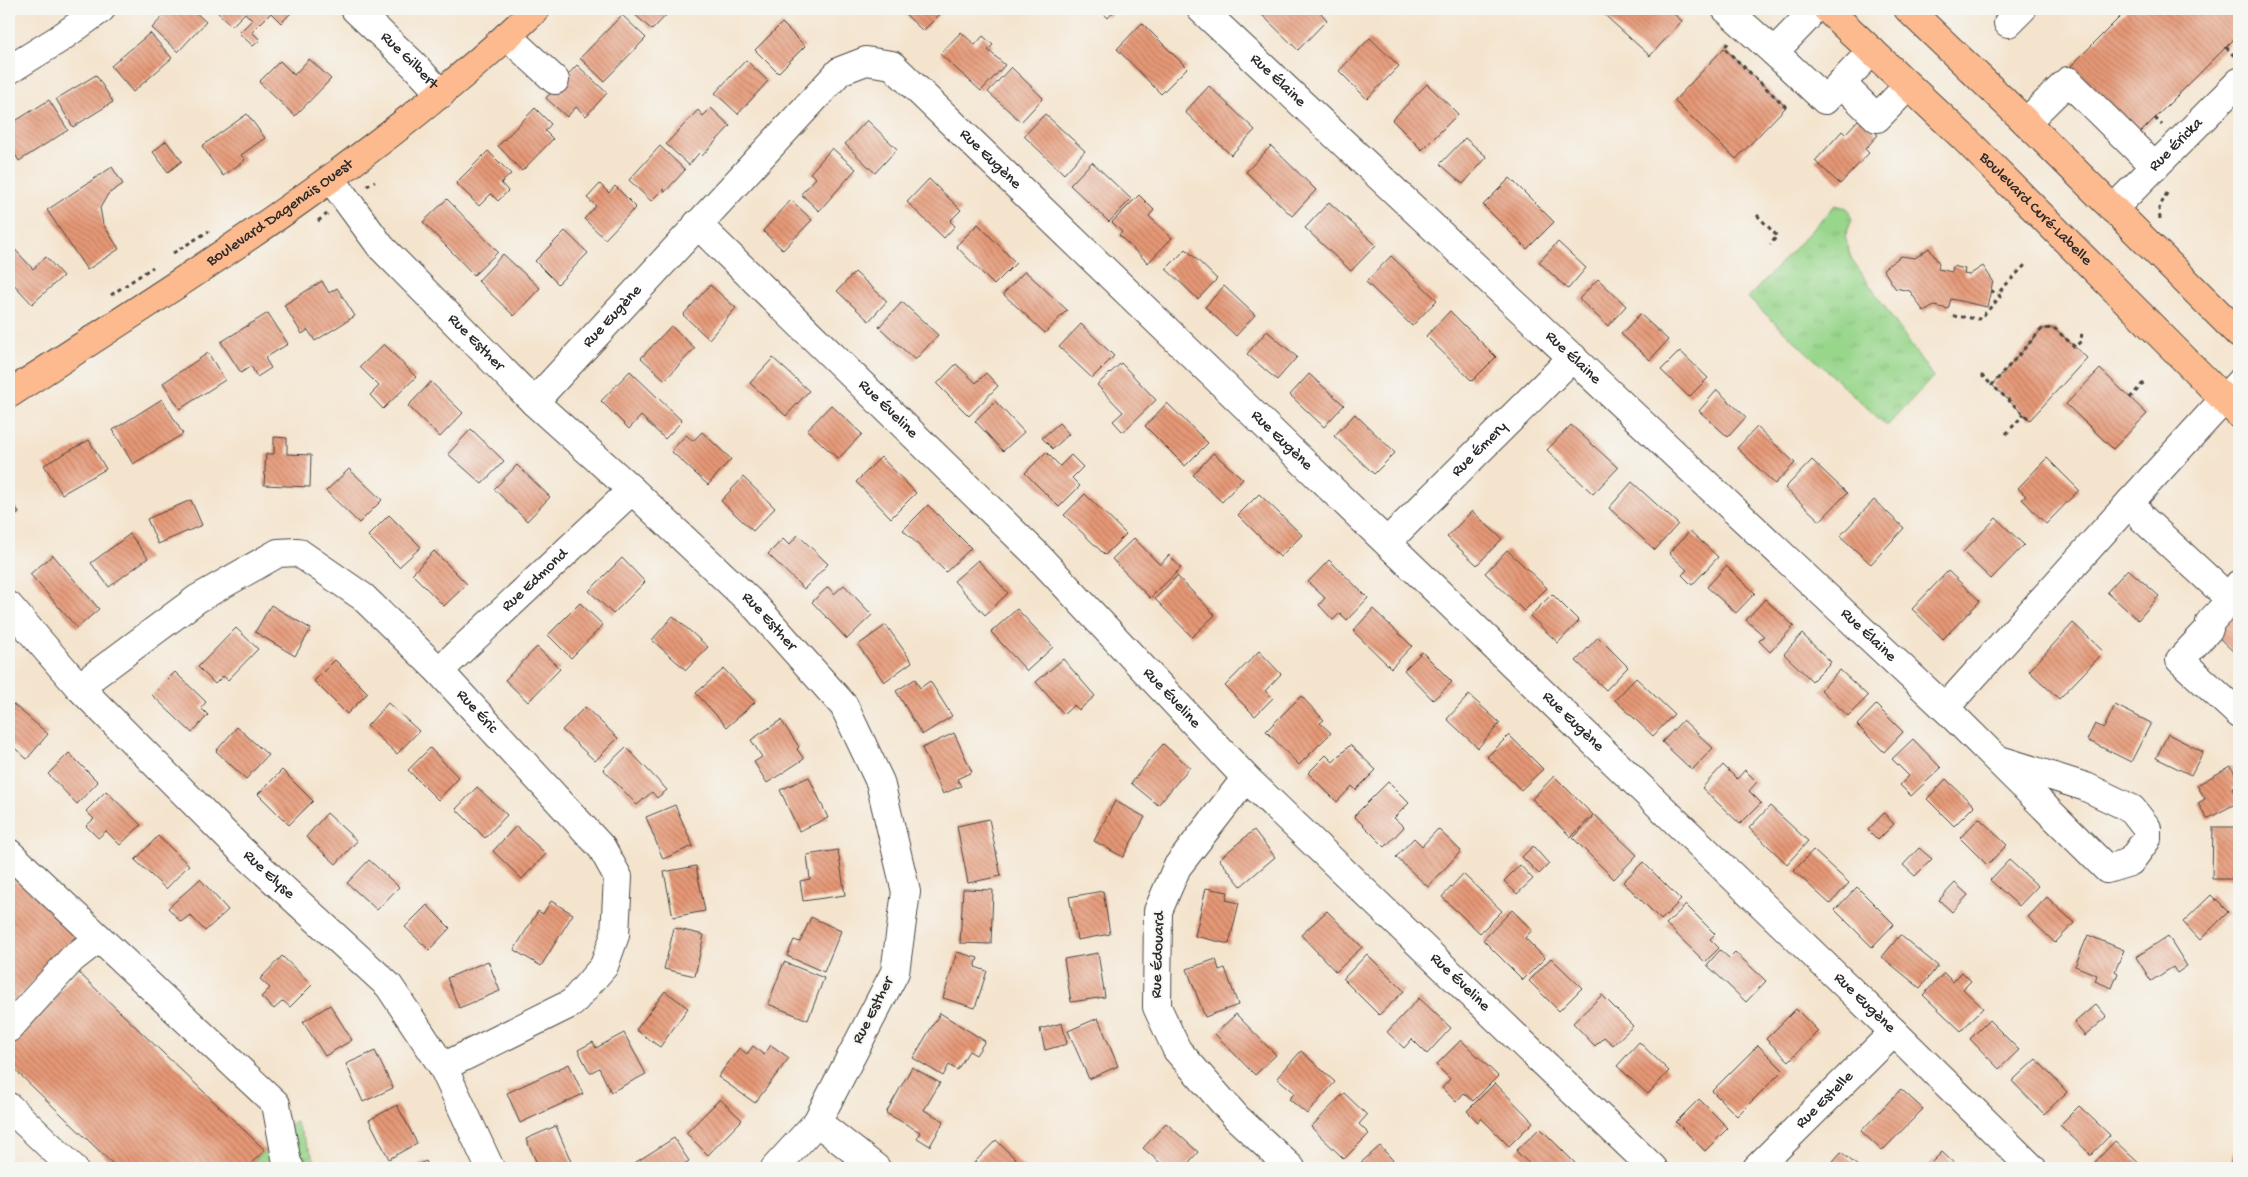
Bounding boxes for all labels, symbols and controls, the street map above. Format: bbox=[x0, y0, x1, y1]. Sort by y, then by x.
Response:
street label: Rue Gilbert bbox=[376, 28, 443, 95]
street label: Rue Élaine bbox=[1246, 50, 1310, 112]
street label: Rue Éricka bbox=[2146, 113, 2208, 176]
street label: Rue Eugène bbox=[955, 125, 1025, 194]
street label: Boulevard Curé-Labelle bbox=[1974, 148, 2096, 271]
street label: Boulevard Dagenais Ouest bbox=[203, 154, 359, 272]
street label: Rue Eugène bbox=[579, 281, 647, 352]
street label: Rue Esther bbox=[443, 310, 509, 376]
street label: Rue Élaine bbox=[1541, 327, 1605, 389]
street label: Rue Éveline bbox=[854, 376, 922, 443]
street label: Rue Eugène bbox=[1246, 407, 1317, 475]
street label: Rue Émery bbox=[1448, 418, 1512, 481]
street label: Rue Edmond bbox=[498, 544, 574, 616]
street label: Rue Esther bbox=[737, 589, 801, 656]
street label: Rue Élaine bbox=[1836, 605, 1900, 667]
street label: Rue Éveline bbox=[1138, 664, 1205, 733]
street label: Rue Éric bbox=[452, 686, 502, 738]
street label: Rue Eugène bbox=[1538, 688, 1608, 757]
street label: Rue Elyse bbox=[239, 847, 299, 904]
street label: Rue Édouard bbox=[1148, 910, 1170, 999]
street label: Rue Éveline bbox=[1426, 949, 1494, 1016]
street label: Rue Eugène bbox=[1829, 969, 1900, 1038]
street label: Rue Esther bbox=[849, 973, 900, 1048]
street label: Rue Estelle bbox=[1792, 1067, 1859, 1133]

